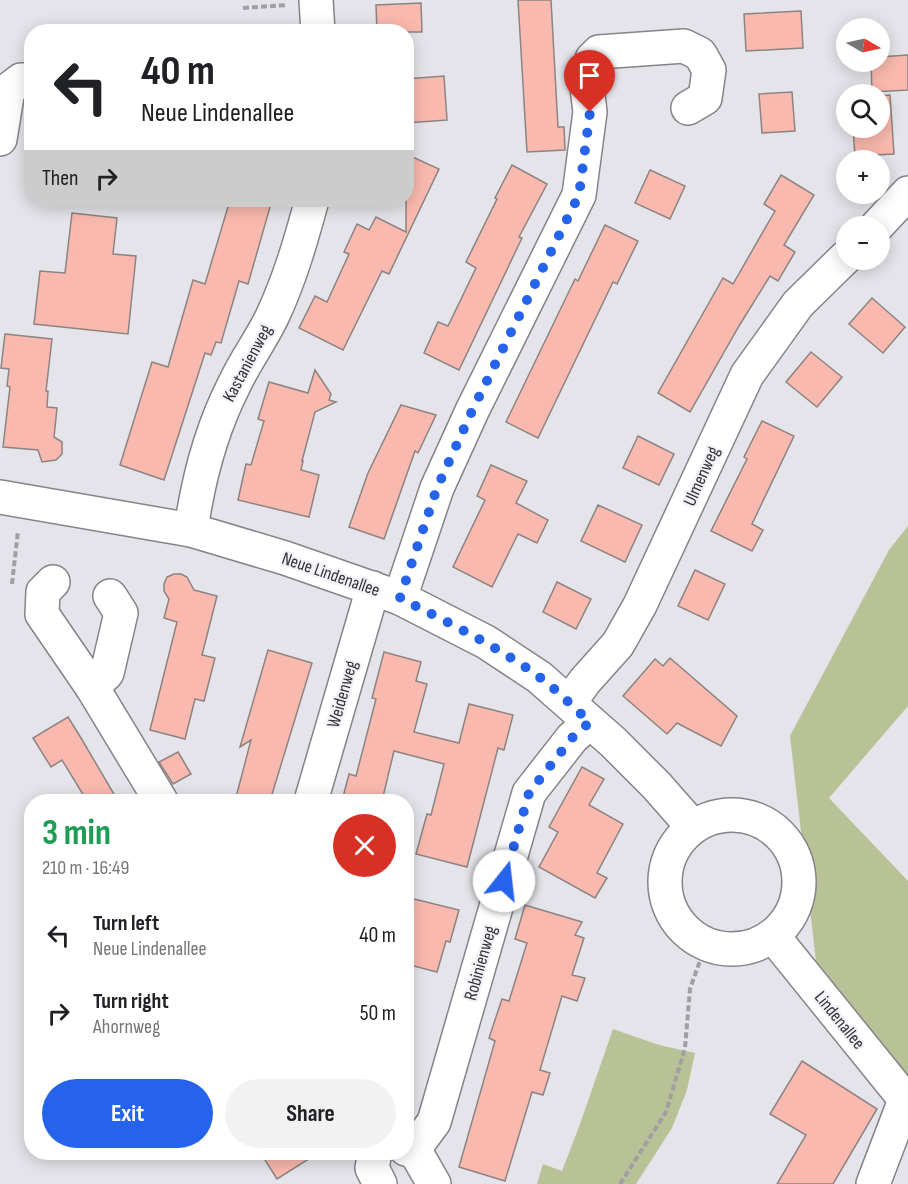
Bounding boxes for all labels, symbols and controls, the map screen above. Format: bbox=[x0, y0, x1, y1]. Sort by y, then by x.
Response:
north arrow bbox=[836, 18, 890, 72]
map controls bbox=[836, 18, 890, 270]
text: 40 m bbox=[141, 46, 215, 97]
icon: left bbox=[42, 48, 120, 126]
pin bbox=[564, 50, 615, 112]
icon: arrive bbox=[573, 59, 606, 92]
button: search bbox=[836, 84, 890, 138]
text: Neue Lindenallee bbox=[141, 97, 294, 129]
button: + bbox=[836, 150, 890, 204]
icon: right bbox=[90, 162, 123, 195]
text: Then bbox=[42, 165, 78, 192]
button: − bbox=[836, 216, 890, 270]
street label: Kastanienweg bbox=[218, 321, 276, 405]
street label: Ulmenweg bbox=[679, 443, 724, 509]
street label: Neue Lindenallee bbox=[279, 548, 383, 601]
street label: Weidenweg bbox=[323, 658, 362, 730]
text: 3 min bbox=[42, 812, 111, 855]
button: close bbox=[333, 814, 396, 877]
position arrow bbox=[472, 849, 536, 913]
text: 210 m · 16:49 bbox=[42, 856, 129, 880]
text: Turn left bbox=[93, 910, 159, 937]
icon: left bbox=[42, 919, 75, 952]
text: 40 m bbox=[359, 922, 396, 949]
street label: Robinienweg bbox=[460, 923, 501, 1003]
text: Neue Lindenallee bbox=[93, 937, 207, 961]
street label: Lindenallee bbox=[810, 987, 869, 1053]
text: Turn right bbox=[93, 988, 169, 1015]
icon: right bbox=[42, 997, 75, 1030]
text: 50 m bbox=[360, 1000, 396, 1027]
text: Ahornweg bbox=[93, 1015, 160, 1039]
button: Exit bbox=[42, 1079, 213, 1148]
button: Share bbox=[225, 1079, 396, 1148]

